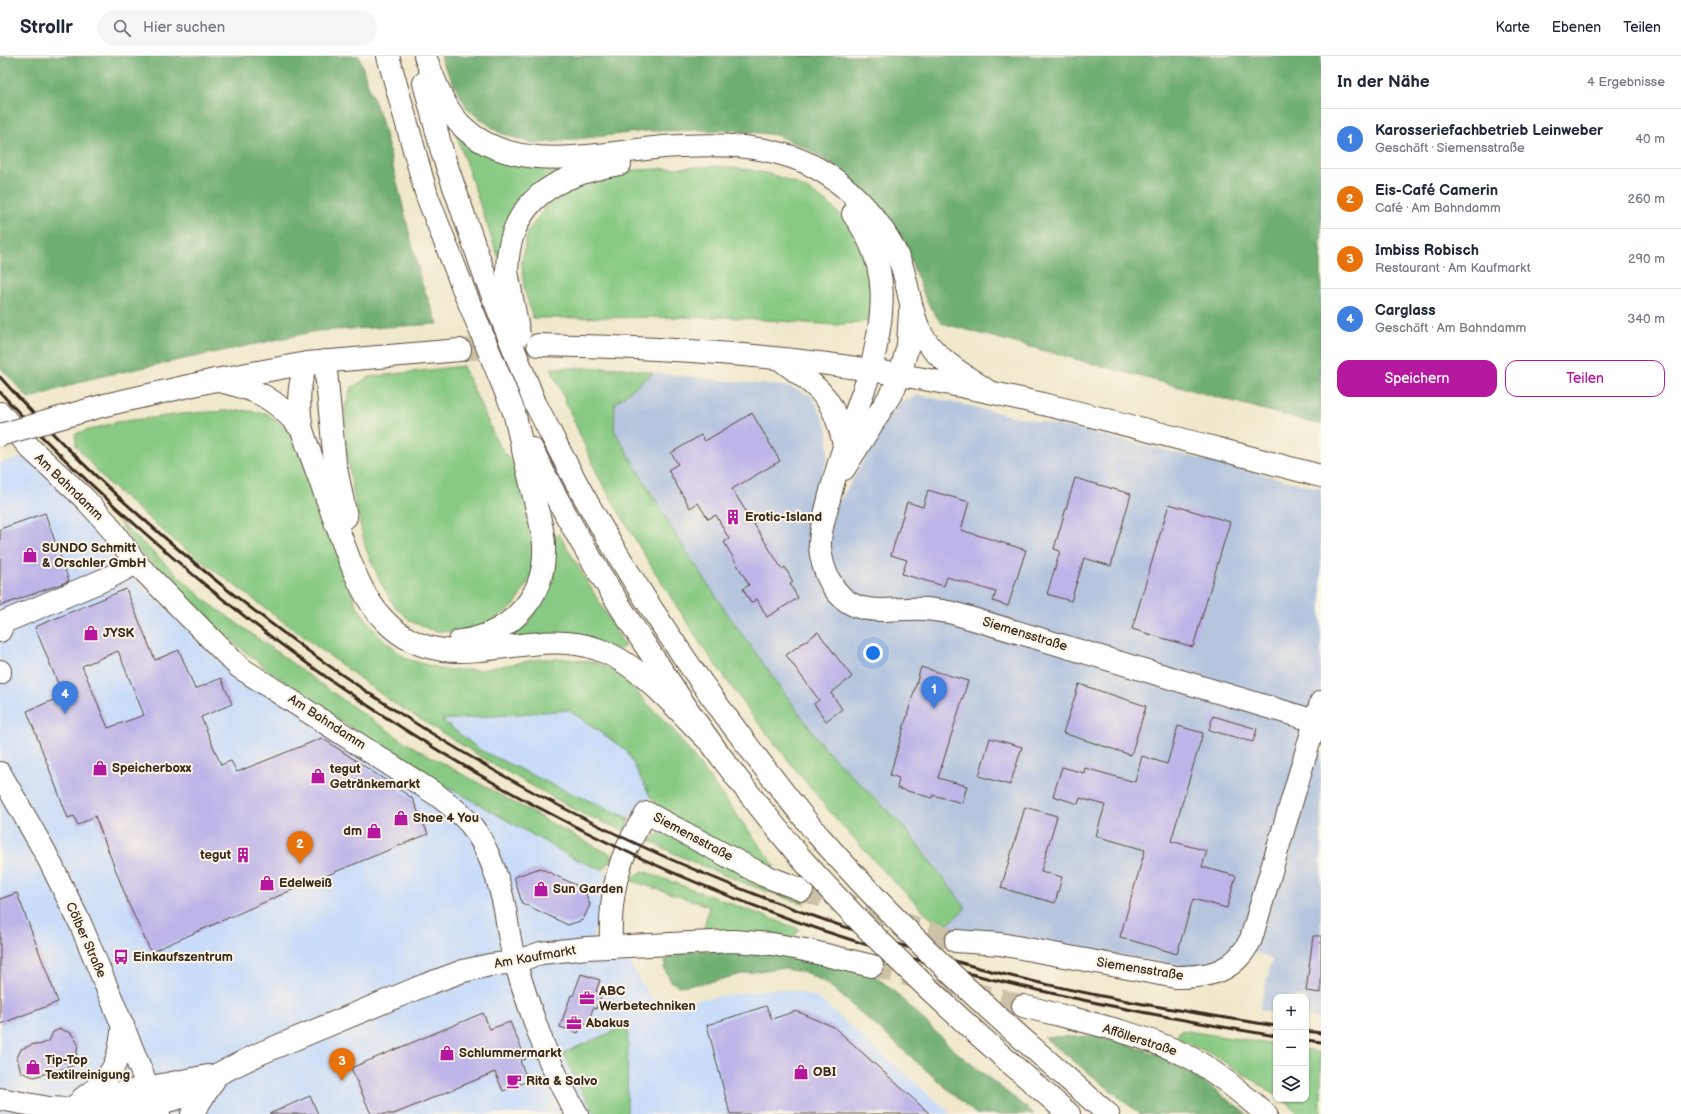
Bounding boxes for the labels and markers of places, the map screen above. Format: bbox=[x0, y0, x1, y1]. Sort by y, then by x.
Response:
building icon: Erotic-Island bbox=[724, 508, 742, 526]
place label: Erotic-Island bbox=[745, 509, 822, 525]
place label: SUNDO Schmitt & Orschler GmbH bbox=[42, 540, 146, 571]
shop icon: SUNDO Schmitt & Orschler GmbH bbox=[21, 546, 39, 564]
shop icon: JYSK bbox=[82, 624, 100, 642]
place label: JYSK bbox=[103, 625, 135, 641]
pin: 1 bbox=[921, 676, 947, 709]
pin: 4 bbox=[52, 681, 78, 714]
shop icon: Speicherboxx bbox=[91, 759, 109, 777]
place label: Speicherboxx bbox=[112, 760, 192, 776]
place label: tegut Getränkemarkt bbox=[329, 761, 421, 792]
shop icon: tegut Getränkemarkt bbox=[309, 767, 327, 785]
shop icon: Shoe 4 You bbox=[392, 809, 410, 827]
place label: Shoe 4 You bbox=[413, 810, 479, 826]
shop icon: dm bbox=[365, 822, 383, 840]
place label: dm bbox=[343, 823, 362, 839]
pin: 2 bbox=[287, 831, 313, 864]
building icon: tegut bbox=[234, 846, 252, 864]
place label: tegut bbox=[199, 847, 232, 863]
shop icon: Edelweiß bbox=[258, 874, 276, 892]
place label: Edelweiß bbox=[279, 875, 333, 891]
shop icon: Sun Garden bbox=[532, 880, 550, 898]
place label: Sun Garden bbox=[553, 881, 623, 897]
bus stop icon: Einkaufszentrum bbox=[112, 948, 130, 966]
place label: Einkaufszentrum bbox=[133, 949, 233, 965]
place label: ABC Werbetechniken bbox=[598, 983, 696, 1014]
office icon: ABC Werbetechniken bbox=[578, 989, 596, 1007]
office icon: Abakus bbox=[565, 1014, 583, 1032]
place label: Abakus bbox=[585, 1015, 629, 1031]
shop icon: Schlummermarkt bbox=[438, 1044, 456, 1062]
place label: Schlummermarkt bbox=[459, 1045, 562, 1061]
pin: 3 bbox=[329, 1048, 355, 1081]
place label: Tip-Top Textilreinigung bbox=[45, 1052, 130, 1083]
shop icon: Tip-Top Textilreinigung bbox=[24, 1058, 42, 1076]
shop icon: OBI bbox=[792, 1063, 810, 1081]
place label: OBI bbox=[813, 1064, 836, 1080]
cafe icon: Rita & Salvo bbox=[505, 1072, 523, 1090]
place label: Rita & Salvo bbox=[526, 1073, 597, 1089]

